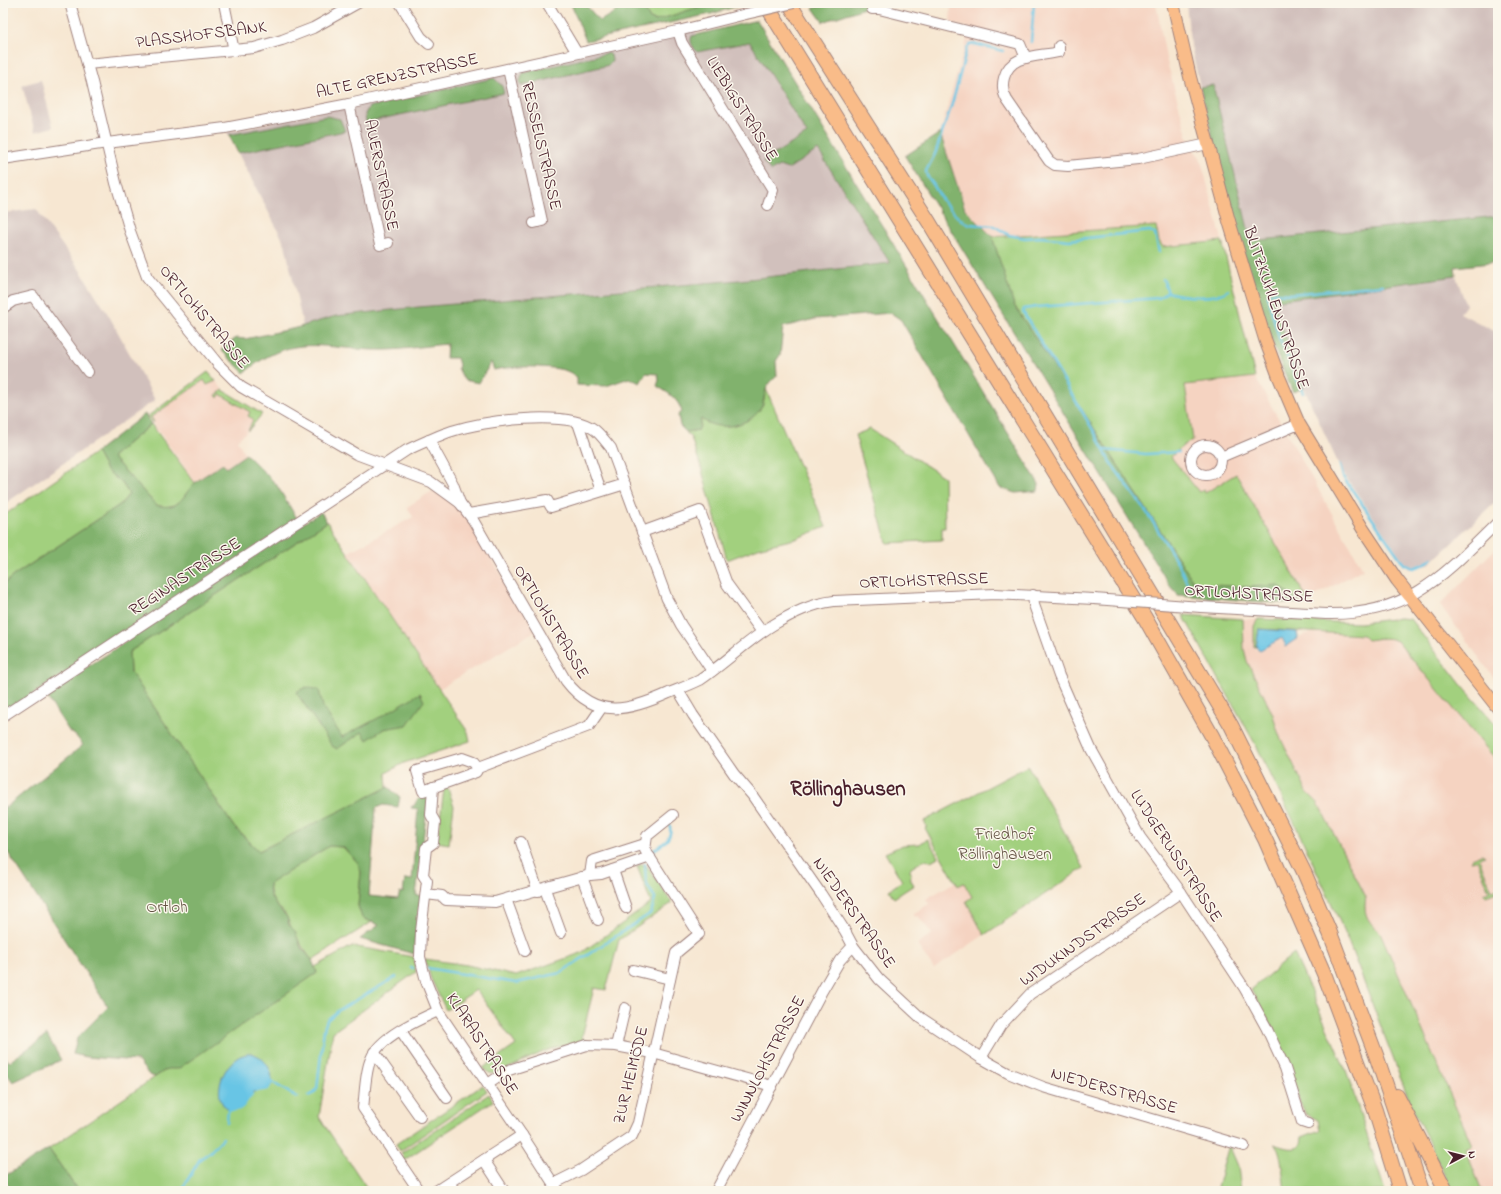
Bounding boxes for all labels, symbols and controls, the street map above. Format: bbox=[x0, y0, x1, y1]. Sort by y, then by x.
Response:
street label: PLASSHOFSBANK bbox=[134, 14, 269, 55]
street label: ALTE GRENZSTRASSE bbox=[314, 47, 480, 105]
street label: LIEBIGSTRASSE bbox=[700, 52, 784, 166]
street label: RESSELSTRASSE bbox=[514, 79, 568, 213]
street label: AUERSTRASSE bbox=[357, 117, 405, 233]
street label: BLITZKUHLENSTRASSE bbox=[1236, 222, 1316, 393]
street label: ORTLOHSTRASSE bbox=[153, 259, 255, 375]
street label: REGINASTRASSE bbox=[124, 531, 246, 623]
street label: ORTLOHSTRASSE bbox=[507, 560, 595, 684]
street label: ORTLOHSTRASSE bbox=[859, 566, 989, 596]
street label: ORTLOHSTRASSE bbox=[1184, 578, 1314, 610]
district label: Röllinghausen bbox=[790, 775, 906, 807]
street label: LUDGERUSSTRASSE bbox=[1124, 785, 1228, 927]
park label: Friedhof Röllinghausen bbox=[958, 822, 1052, 869]
street label: NIEDERSTRASSE bbox=[806, 852, 902, 974]
street label: WIDUKINDSTRASSE bbox=[1015, 887, 1151, 993]
park label: Ortloh bbox=[146, 895, 188, 920]
street label: KLARASTRASSE bbox=[440, 988, 524, 1100]
street label: WINNLOHSTRASSE bbox=[724, 991, 812, 1127]
street label: ZUR HEIMÖDE bbox=[607, 1023, 655, 1127]
street label: NIEDERSTRASSE bbox=[1048, 1061, 1180, 1121]
north arrow bbox=[1443, 1136, 1483, 1176]
text: N bbox=[1464, 1150, 1480, 1160]

